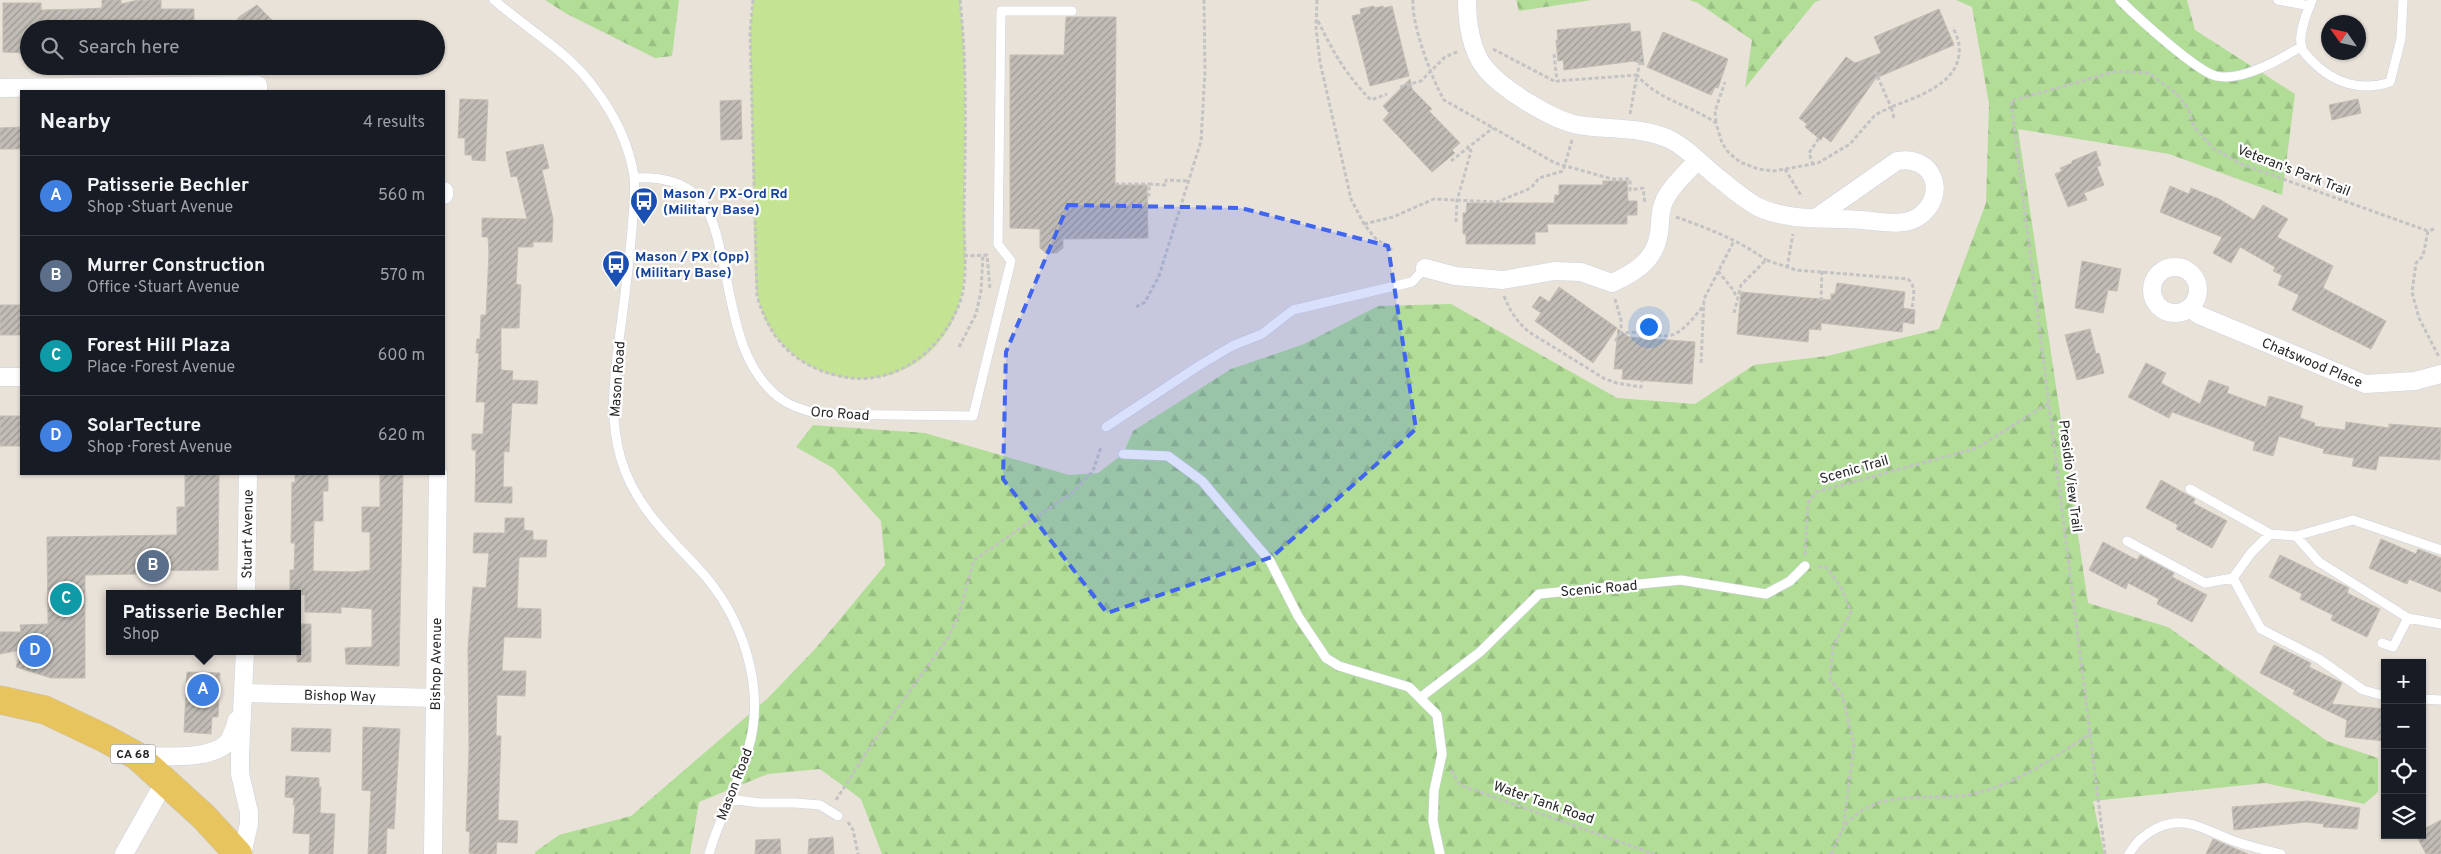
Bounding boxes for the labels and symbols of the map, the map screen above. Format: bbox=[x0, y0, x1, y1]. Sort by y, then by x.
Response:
north arrow bbox=[2321, 15, 2366, 60]
street label: Veteran's Park Trail bbox=[2235, 142, 2352, 201]
bus stop icon: Mason / PX-Ord Rd (Military Base) bbox=[629, 186, 659, 225]
place label: Mason / PX-Ord Rd (Military Base) bbox=[663, 186, 788, 219]
bus stop icon: Mason / PX (Opp) (Military Base) bbox=[601, 249, 631, 288]
place label: Mason / PX (Opp) (Military Base) bbox=[635, 249, 749, 282]
your location bbox=[1636, 314, 1662, 340]
street label: Chatswood Place bbox=[2259, 335, 2365, 392]
street label: Mason Road bbox=[607, 341, 630, 418]
street label: Oro Road bbox=[810, 404, 870, 425]
street label: Presidio View Trail bbox=[2054, 419, 2085, 533]
street label: Scenic Trail bbox=[1818, 453, 1891, 488]
street label: Stuart Avenue bbox=[239, 489, 258, 579]
pin: B bbox=[137, 547, 169, 585]
street label: Scenic Road bbox=[1560, 578, 1638, 601]
pin: C bbox=[50, 580, 82, 618]
street label: Bishop Avenue bbox=[428, 618, 446, 710]
pin: D bbox=[19, 632, 51, 670]
pin: A bbox=[187, 671, 219, 709]
street label: Bishop Way bbox=[304, 688, 376, 706]
road number: CA 68 bbox=[110, 744, 156, 764]
street label: Mason Road bbox=[714, 746, 757, 823]
street label: Water Tank Road bbox=[1491, 778, 1596, 829]

